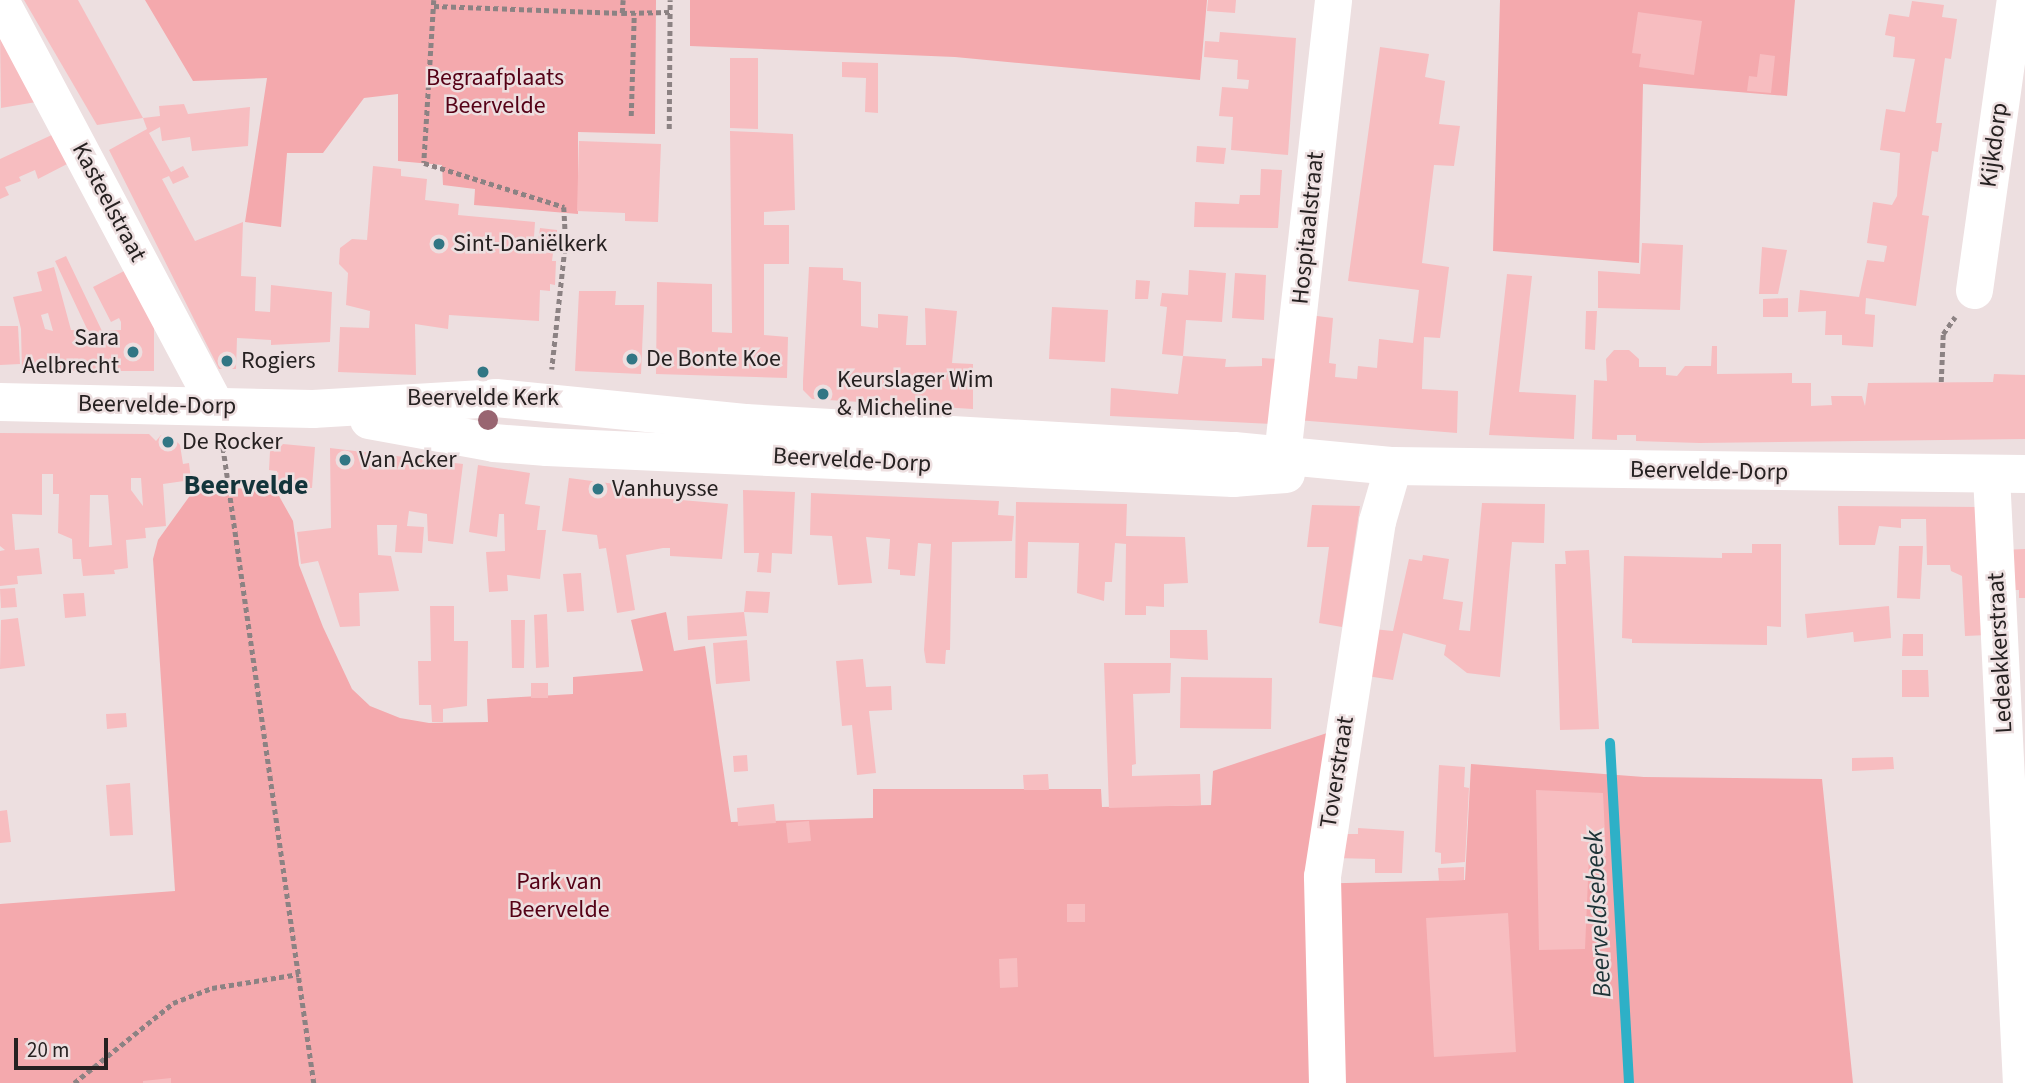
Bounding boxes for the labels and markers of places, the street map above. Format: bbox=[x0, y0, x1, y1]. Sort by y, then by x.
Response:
place label: Sint-Daniëlkerk bbox=[453, 230, 607, 258]
marker: Sint-Daniëlkerk bbox=[431, 236, 447, 252]
place label: Sara Aelbrecht bbox=[23, 324, 119, 380]
marker: Sara Aelbrecht bbox=[125, 344, 141, 360]
place label: De Bonte Koe bbox=[646, 345, 781, 373]
place label: Rogiers bbox=[241, 347, 316, 375]
marker: De Bonte Koe bbox=[624, 351, 640, 367]
marker: Rogiers bbox=[219, 353, 235, 369]
marker: Beervelde Kerk bbox=[475, 364, 491, 380]
place label: Keurslager Wim & Micheline bbox=[837, 366, 994, 422]
place label: Beervelde Kerk bbox=[407, 384, 559, 412]
marker: Keurslager Wim & Micheline bbox=[815, 386, 831, 402]
place label: De Rocker bbox=[182, 428, 283, 456]
marker: De Rocker bbox=[160, 434, 176, 450]
place label: Van Acker bbox=[359, 446, 457, 474]
marker: Van Acker bbox=[337, 452, 353, 468]
place label: Vanhuysse bbox=[612, 475, 718, 503]
marker: Vanhuysse bbox=[590, 481, 606, 497]

